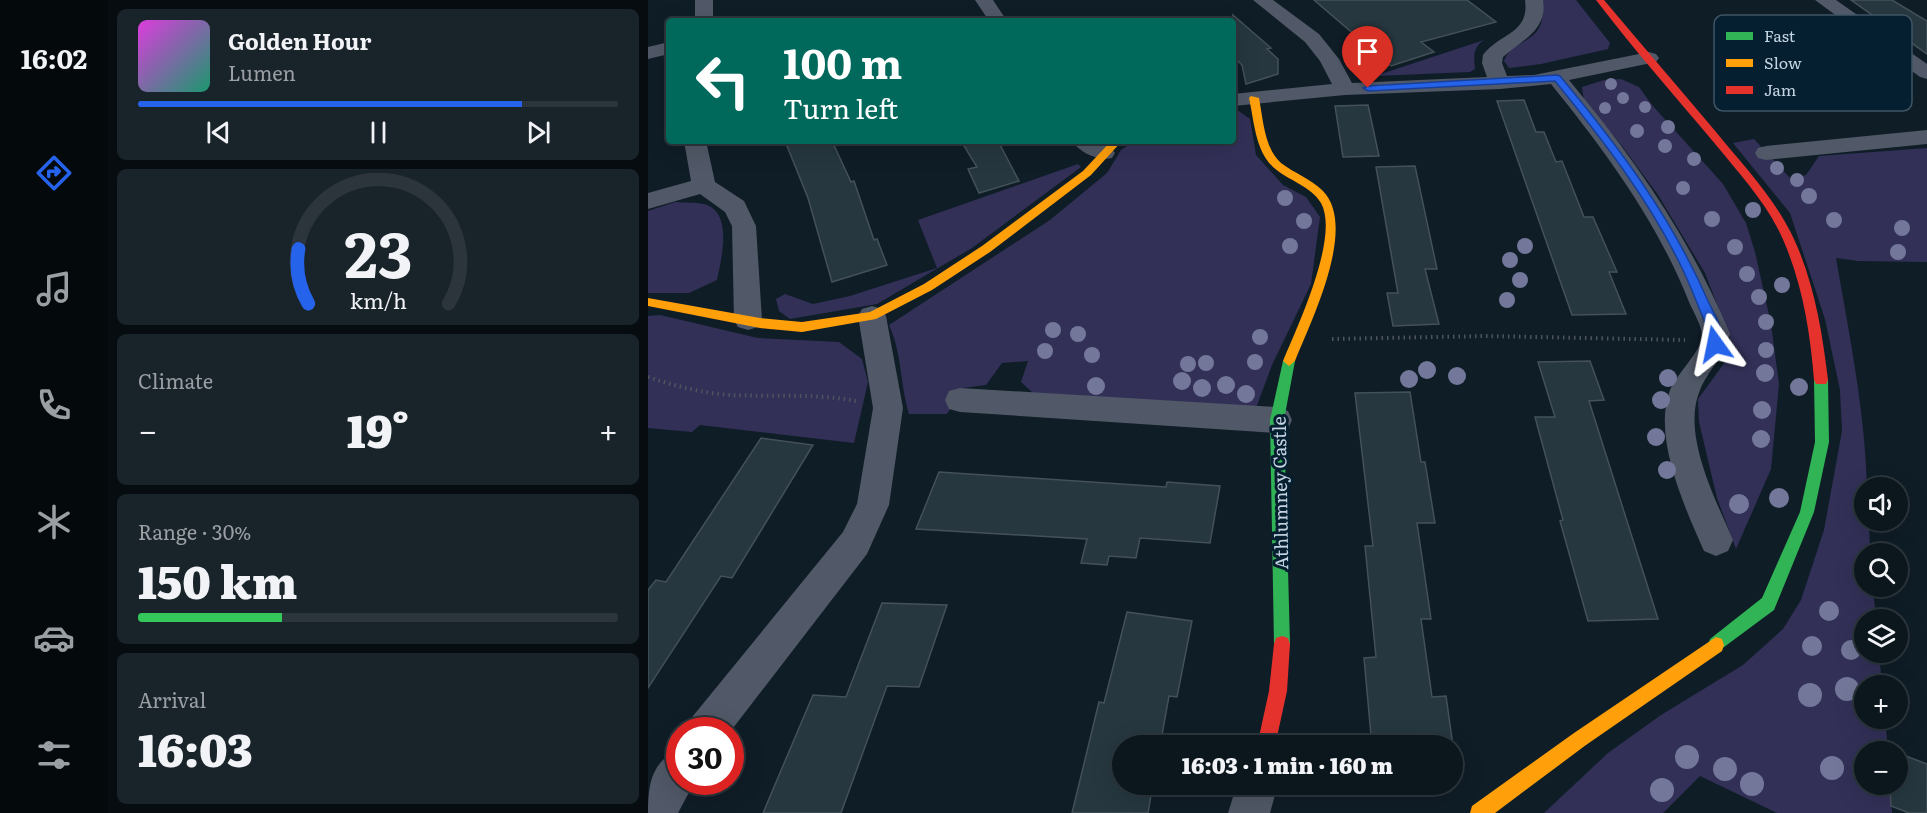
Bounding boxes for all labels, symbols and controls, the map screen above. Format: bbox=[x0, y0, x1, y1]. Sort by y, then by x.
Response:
legend bbox=[1714, 15, 1912, 111]
text: Fast bbox=[1764, 23, 1796, 47]
text: Golden Hour bbox=[228, 24, 371, 57]
pin bbox=[1342, 26, 1393, 88]
text: 100 m bbox=[783, 30, 902, 92]
icon: arrive bbox=[1351, 35, 1384, 68]
text: 16:02 bbox=[21, 37, 87, 77]
icon: left bbox=[684, 42, 762, 120]
text: Slow bbox=[1764, 50, 1802, 74]
text: Lumen bbox=[228, 57, 296, 87]
text: Jam bbox=[1764, 77, 1797, 101]
text: Turn left bbox=[783, 87, 898, 127]
icon: previous bbox=[202, 116, 235, 149]
icon: pause bbox=[362, 116, 395, 149]
icon: next bbox=[522, 116, 555, 149]
icon: directions bbox=[33, 152, 75, 194]
text: 23 bbox=[344, 205, 412, 297]
icon: music bbox=[33, 268, 75, 310]
text: km/h bbox=[349, 284, 407, 316]
position arrow bbox=[1683, 312, 1747, 376]
text: Climate bbox=[138, 365, 213, 395]
icon: phone bbox=[33, 384, 75, 426]
text: 19° bbox=[347, 395, 409, 462]
text: − bbox=[138, 404, 157, 453]
text: + bbox=[599, 404, 618, 453]
street label: Athlumney Castle bbox=[1265, 416, 1294, 570]
map controls bbox=[1854, 477, 1908, 795]
button: sound bbox=[1854, 477, 1908, 531]
icon: climate bbox=[33, 501, 75, 543]
text: Range · 30% bbox=[138, 516, 251, 546]
button: search bbox=[1854, 543, 1908, 597]
text: 150 km bbox=[138, 546, 297, 613]
button: layers bbox=[1854, 609, 1908, 663]
icon: car bbox=[33, 617, 75, 659]
button: + bbox=[1854, 675, 1908, 729]
text: Arrival bbox=[138, 684, 206, 714]
text: 16:03 bbox=[138, 714, 252, 781]
speed limit sign: 30 bbox=[666, 717, 744, 795]
icon: filters bbox=[33, 734, 75, 776]
button: − bbox=[1854, 741, 1908, 795]
text: 16:03 · 1 min · 160 m bbox=[1182, 748, 1393, 781]

